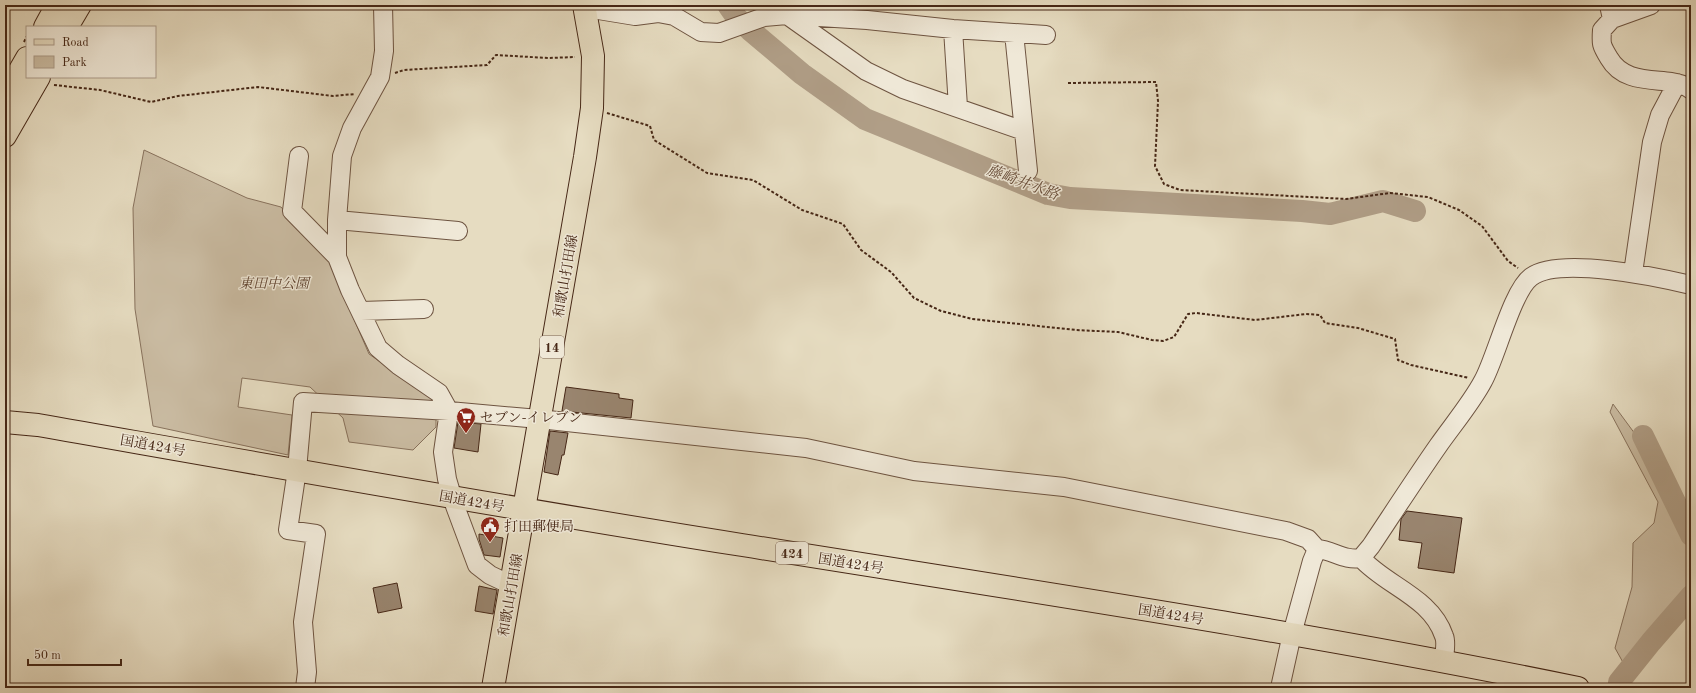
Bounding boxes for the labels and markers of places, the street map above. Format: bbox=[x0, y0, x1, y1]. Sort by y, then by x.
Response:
supermarket icon: セブン-イレブン bbox=[455, 406, 477, 434]
place label: セブン-イレブン bbox=[480, 410, 582, 425]
public building icon: 打田郵便局 bbox=[479, 515, 501, 543]
place label: 打田郵便局 bbox=[504, 519, 574, 534]

